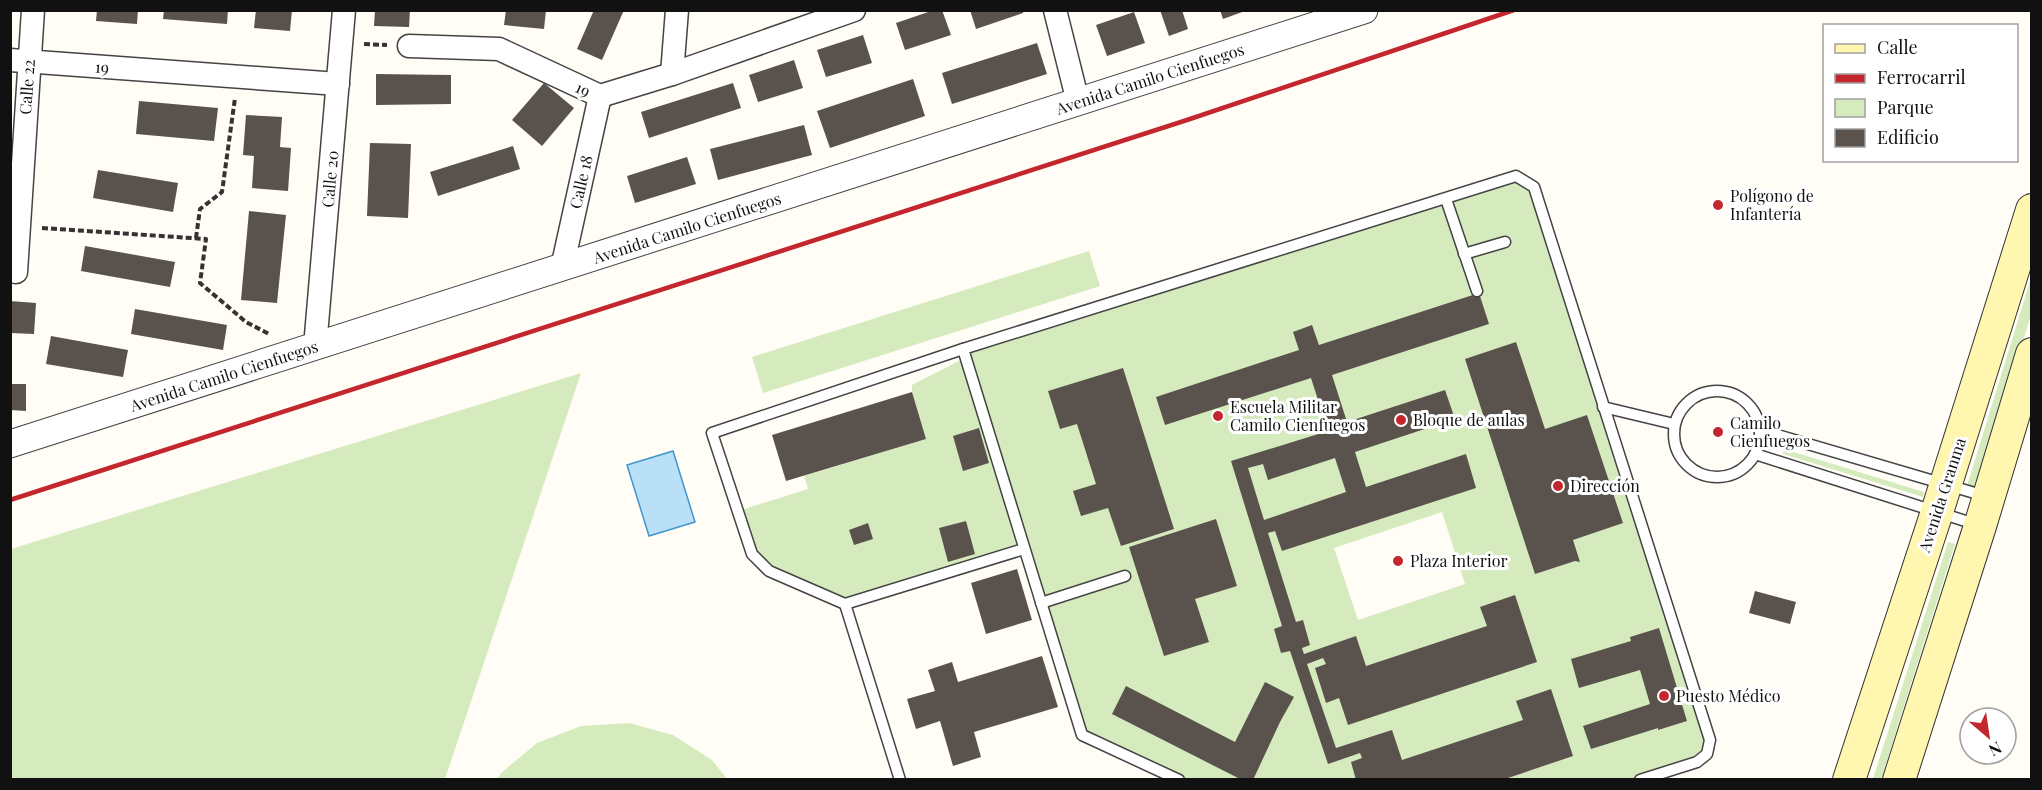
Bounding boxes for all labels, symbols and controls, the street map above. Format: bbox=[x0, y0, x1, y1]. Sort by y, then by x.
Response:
legend bbox=[1823, 24, 2018, 162]
text: Calle bbox=[1877, 35, 1918, 59]
street label: Avenida Camilo Cienfuegos bbox=[1052, 38, 1247, 119]
street label: 19 bbox=[94, 56, 110, 77]
street label: Calle 22 bbox=[14, 59, 39, 115]
text: Ferrocarril bbox=[1877, 65, 1966, 89]
street label: 19 bbox=[572, 76, 594, 101]
text: Parque bbox=[1877, 95, 1934, 119]
text: Edificio bbox=[1877, 125, 1939, 149]
street label: Calle 20 bbox=[317, 149, 342, 208]
street label: Calle 18 bbox=[564, 153, 597, 211]
place label: Polígono de Infantería bbox=[1730, 185, 1814, 224]
street label: Avenida Camilo Cienfuegos bbox=[589, 187, 784, 268]
marker: Polígono de Infantería bbox=[1711, 198, 1725, 212]
street label: Avenida Camilo Cienfuegos bbox=[126, 335, 321, 416]
place label: Escuela Militar Camilo Cienfuegos bbox=[1230, 396, 1365, 435]
marker: Escuela Militar Camilo Cienfuegos bbox=[1211, 409, 1225, 423]
place label: Bloque de aulas bbox=[1413, 409, 1525, 430]
place label: Camilo Cienfuegos bbox=[1730, 412, 1810, 451]
marker: Bloque de aulas bbox=[1394, 413, 1408, 427]
marker: Camilo Cienfuegos bbox=[1711, 425, 1725, 439]
street label: Avenida Granma bbox=[1913, 435, 1970, 556]
place label: Dirección bbox=[1570, 475, 1640, 496]
marker: Dirección bbox=[1551, 479, 1565, 493]
place label: Plaza Interior bbox=[1410, 550, 1508, 571]
marker: Plaza Interior bbox=[1391, 554, 1405, 568]
place label: Puesto Médico bbox=[1676, 685, 1781, 706]
marker: Puesto Médico bbox=[1657, 689, 1671, 703]
north arrow bbox=[1958, 706, 2018, 766]
text: N bbox=[1985, 738, 2006, 762]

